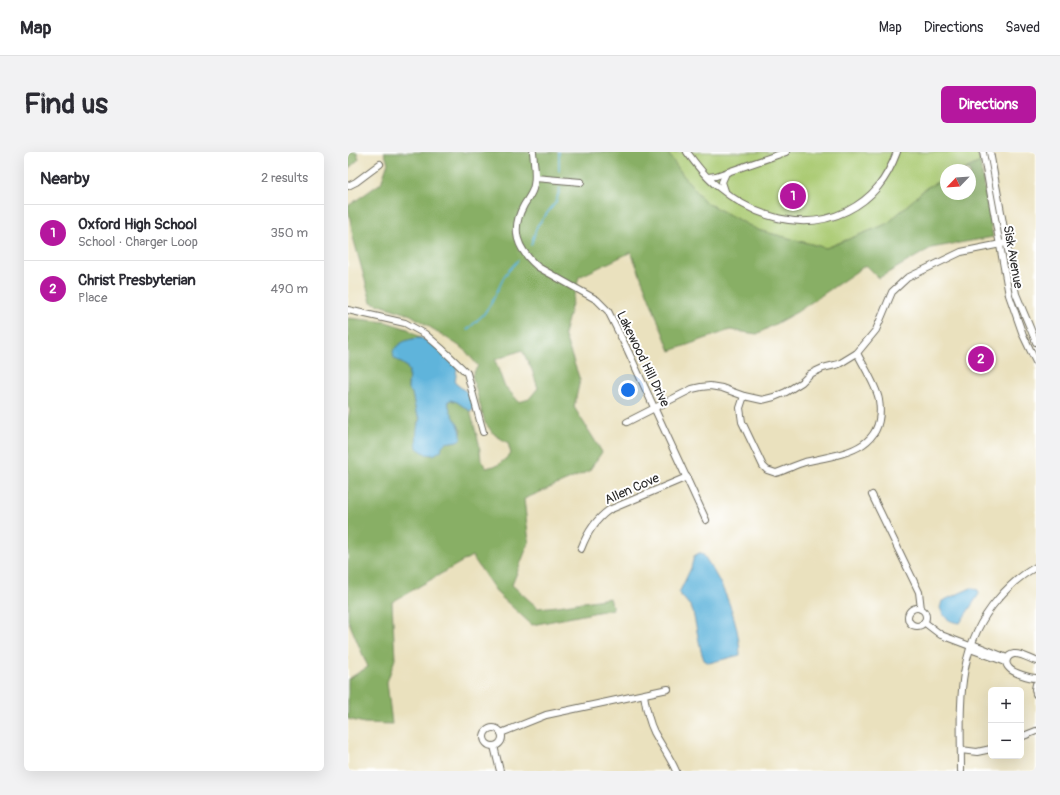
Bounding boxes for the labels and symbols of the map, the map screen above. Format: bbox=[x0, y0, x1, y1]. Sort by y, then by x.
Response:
north arrow bbox=[940, 164, 976, 200]
pin: 1 bbox=[780, 181, 806, 211]
street label: Sisk Avenue bbox=[1000, 224, 1027, 290]
street label: Lakewood Hill Drive bbox=[613, 309, 673, 410]
pin: 2 bbox=[968, 344, 994, 374]
your location bbox=[618, 380, 638, 400]
street label: Allen Cove bbox=[602, 470, 662, 508]

